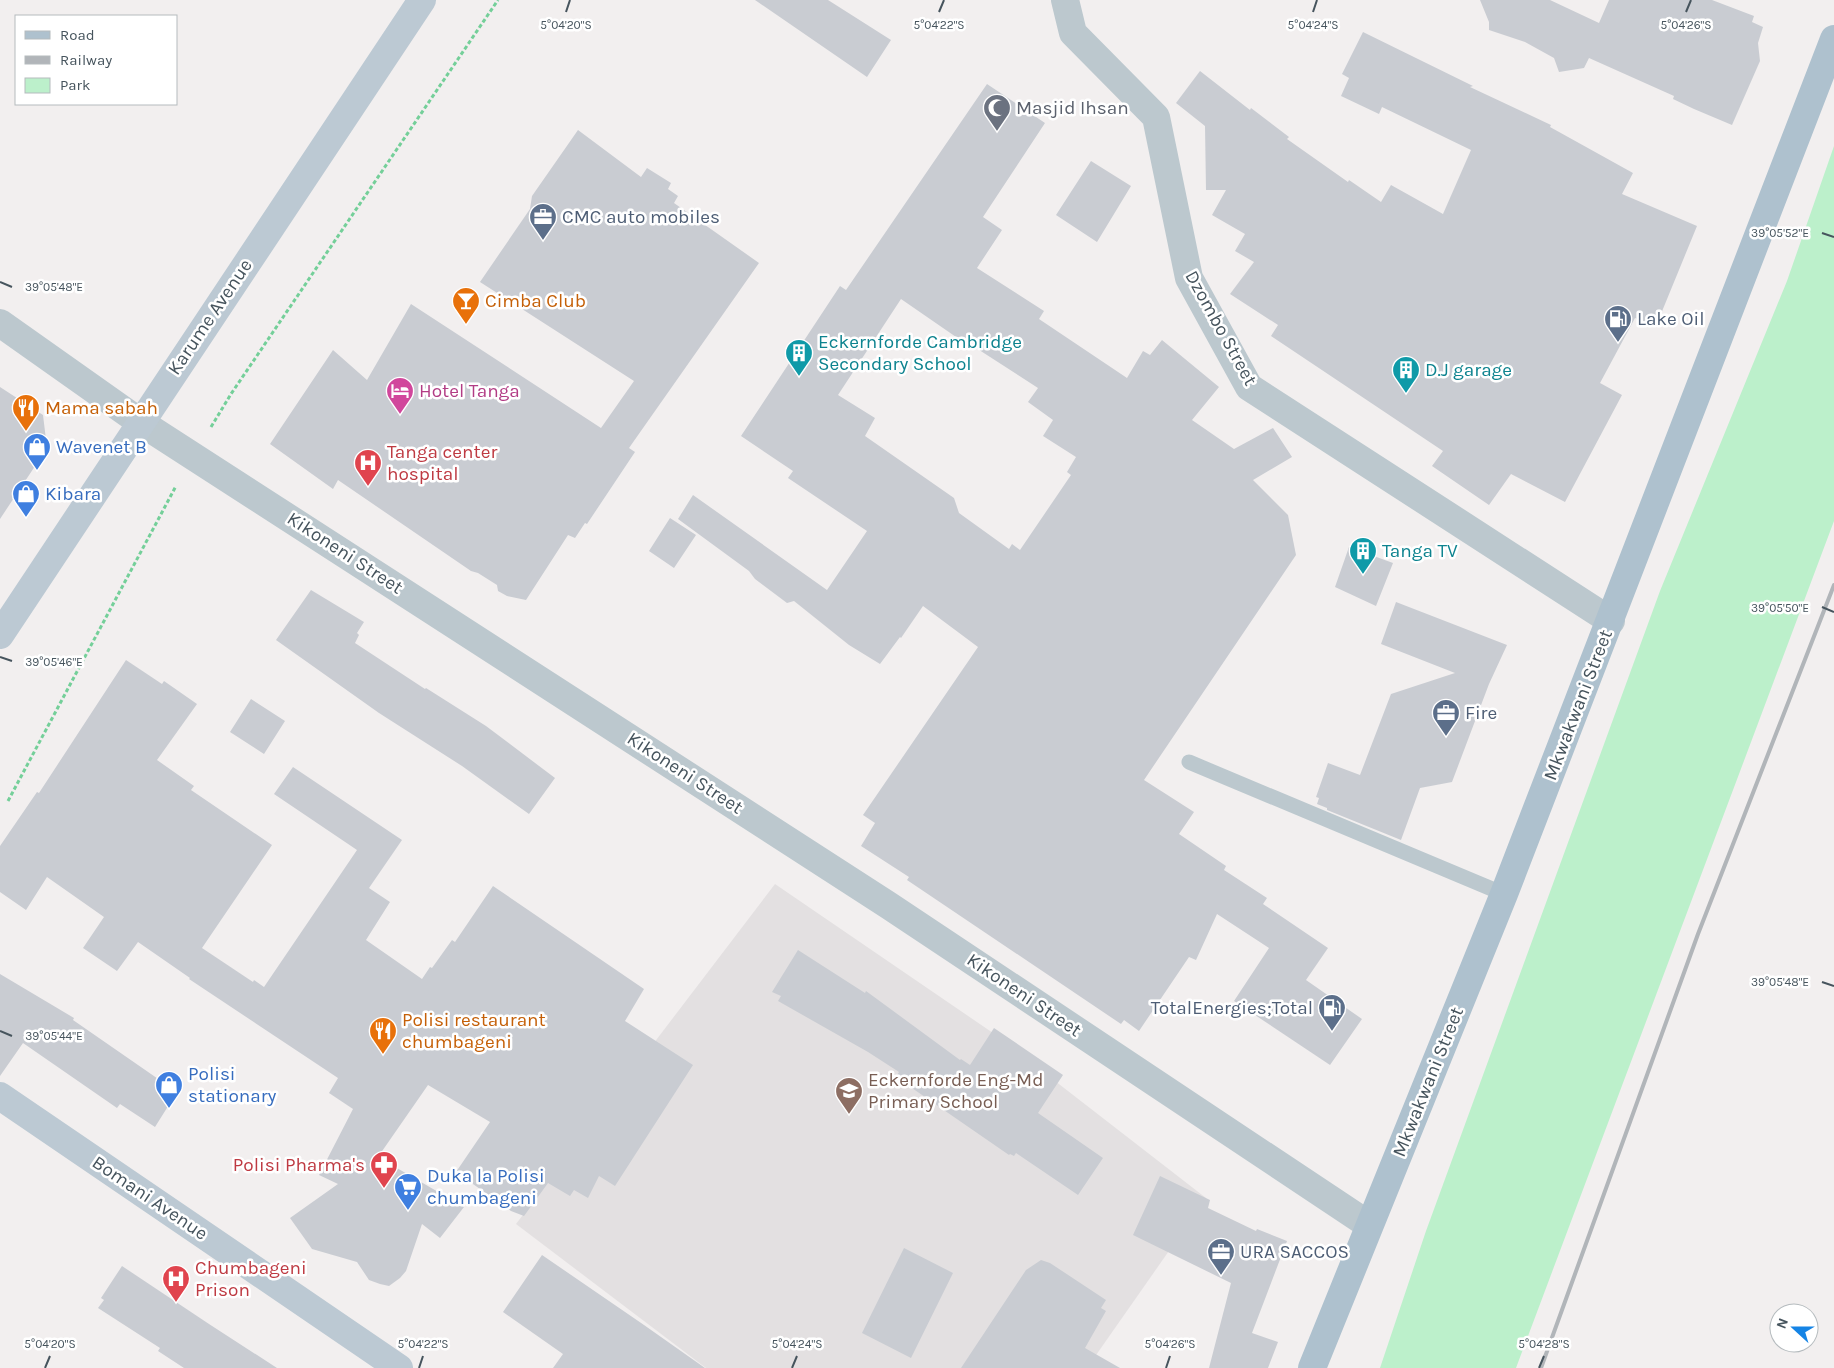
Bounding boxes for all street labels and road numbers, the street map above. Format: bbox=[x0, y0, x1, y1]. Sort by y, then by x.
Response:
street label: Karume Avenue bbox=[163, 255, 257, 379]
street label: Dzombo Street bbox=[1180, 267, 1262, 389]
street label: Kikoneni Street bbox=[283, 507, 407, 599]
street label: Mkwakwani Street bbox=[1539, 626, 1617, 784]
street label: Kikoneni Street bbox=[623, 727, 747, 819]
street label: Kikoneni Street bbox=[963, 949, 1085, 1041]
street label: Mkwakwani Street bbox=[1388, 1004, 1468, 1160]
street label: Bomani Avenue bbox=[88, 1151, 212, 1245]

